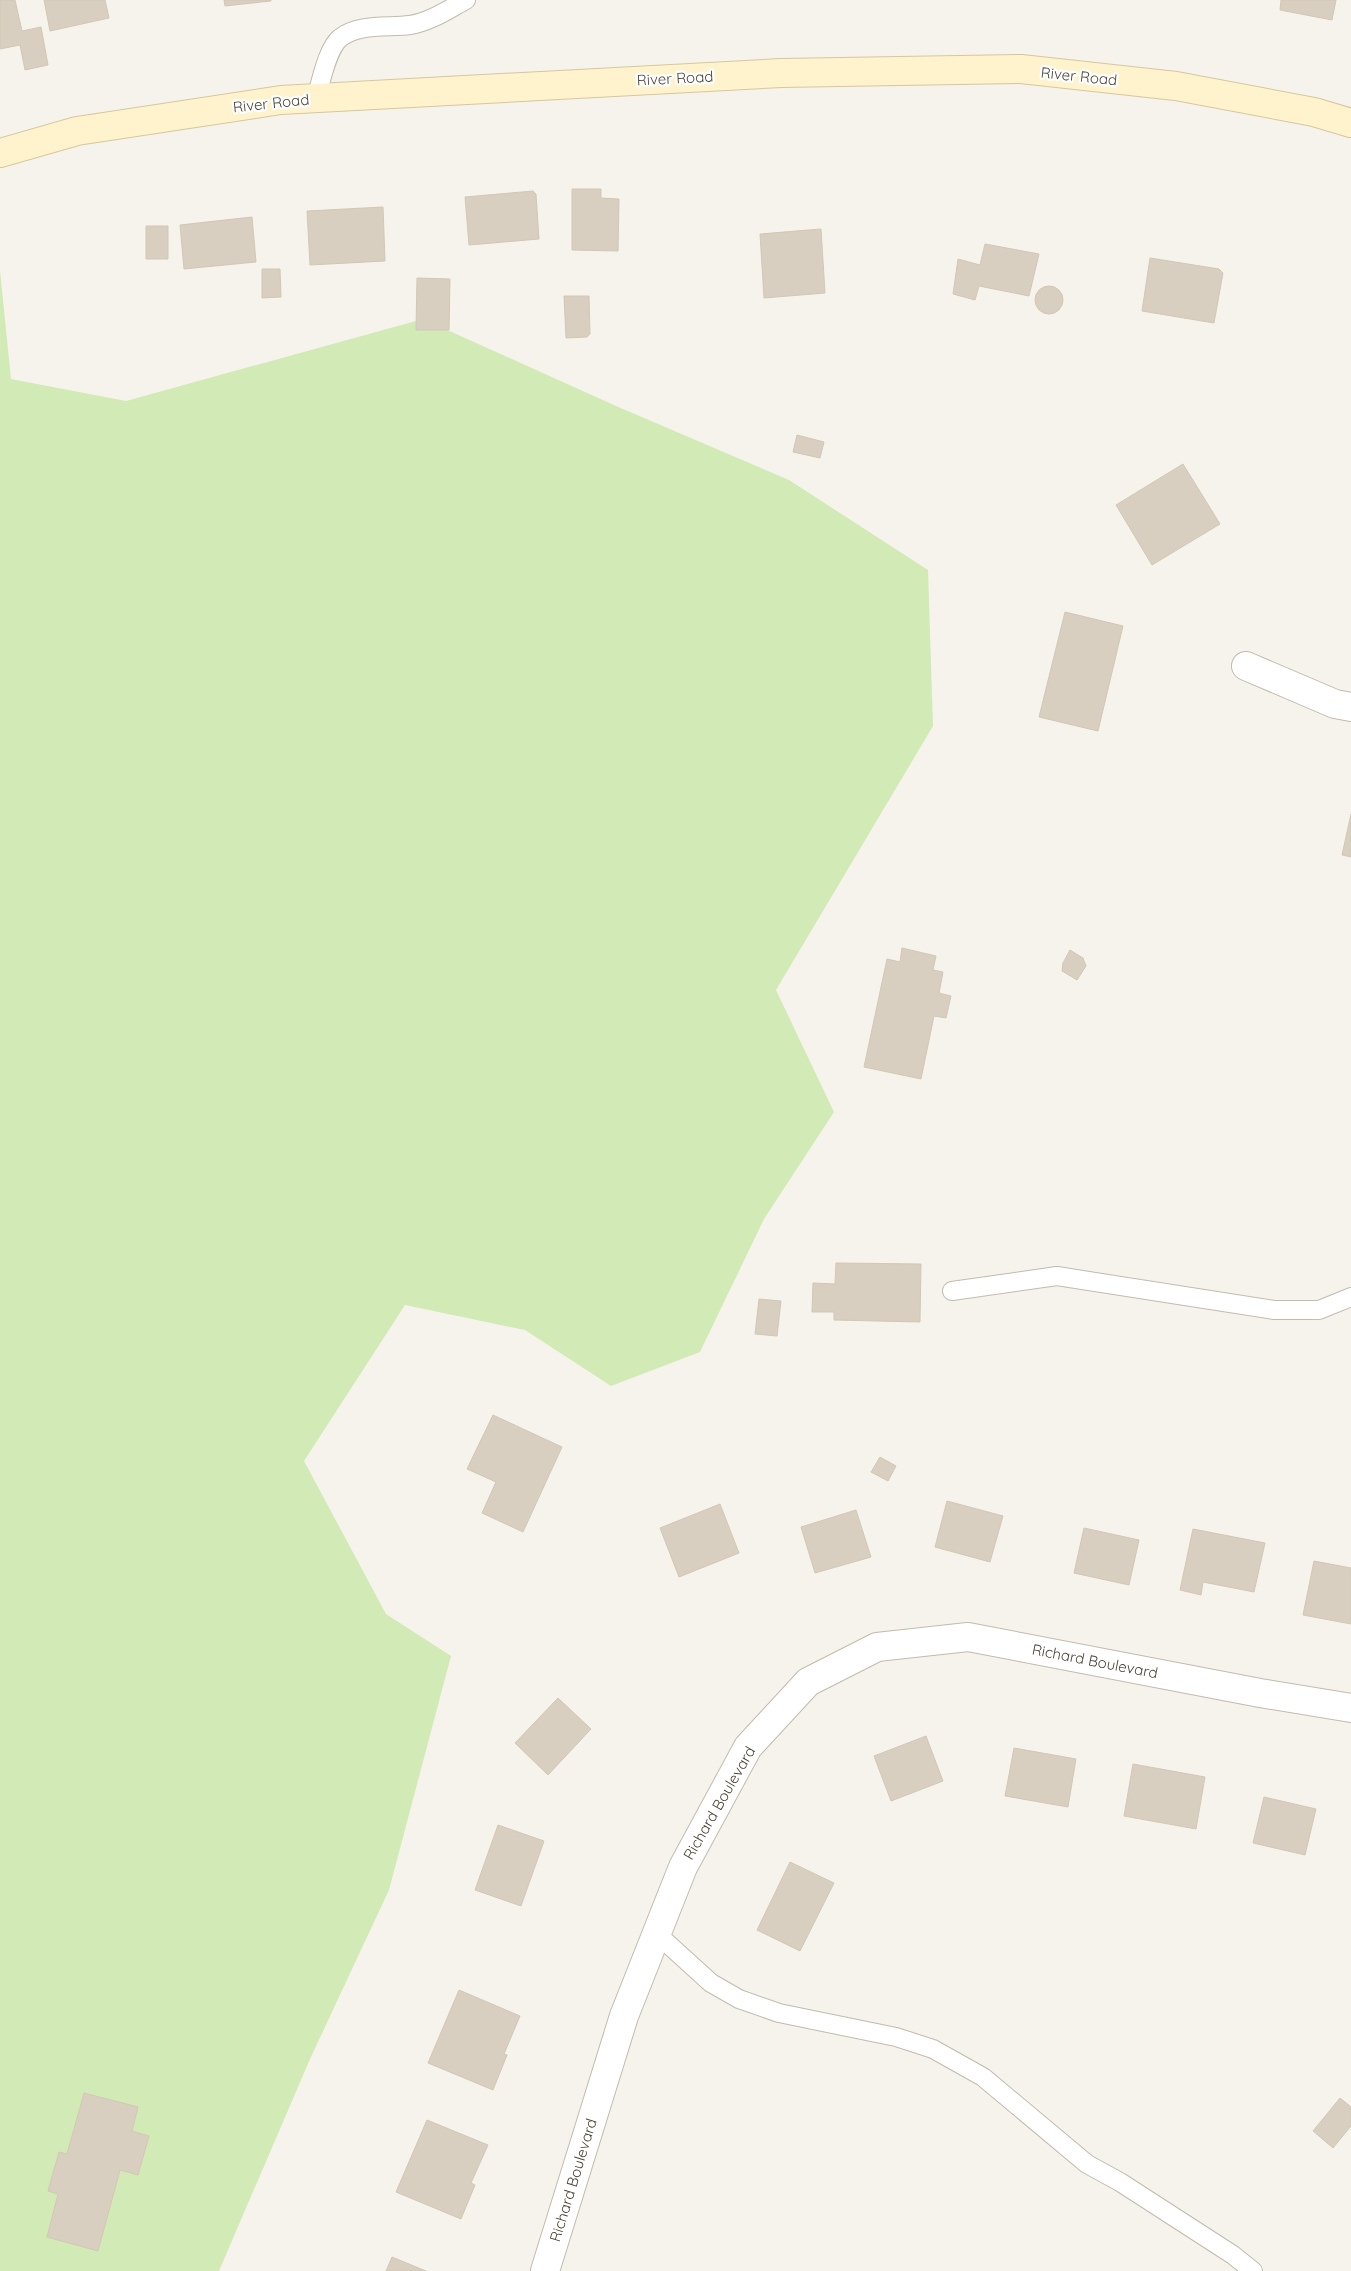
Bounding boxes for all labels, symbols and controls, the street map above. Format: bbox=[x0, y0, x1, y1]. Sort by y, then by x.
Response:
street label: River Road bbox=[1040, 63, 1118, 89]
street label: River Road bbox=[636, 67, 714, 89]
street label: River Road bbox=[232, 90, 310, 116]
street label: Richard Boulevard bbox=[1030, 1639, 1160, 1683]
street label: Richard Boulevard bbox=[679, 1743, 759, 1863]
street label: Richard Boulevard bbox=[545, 2116, 601, 2244]

